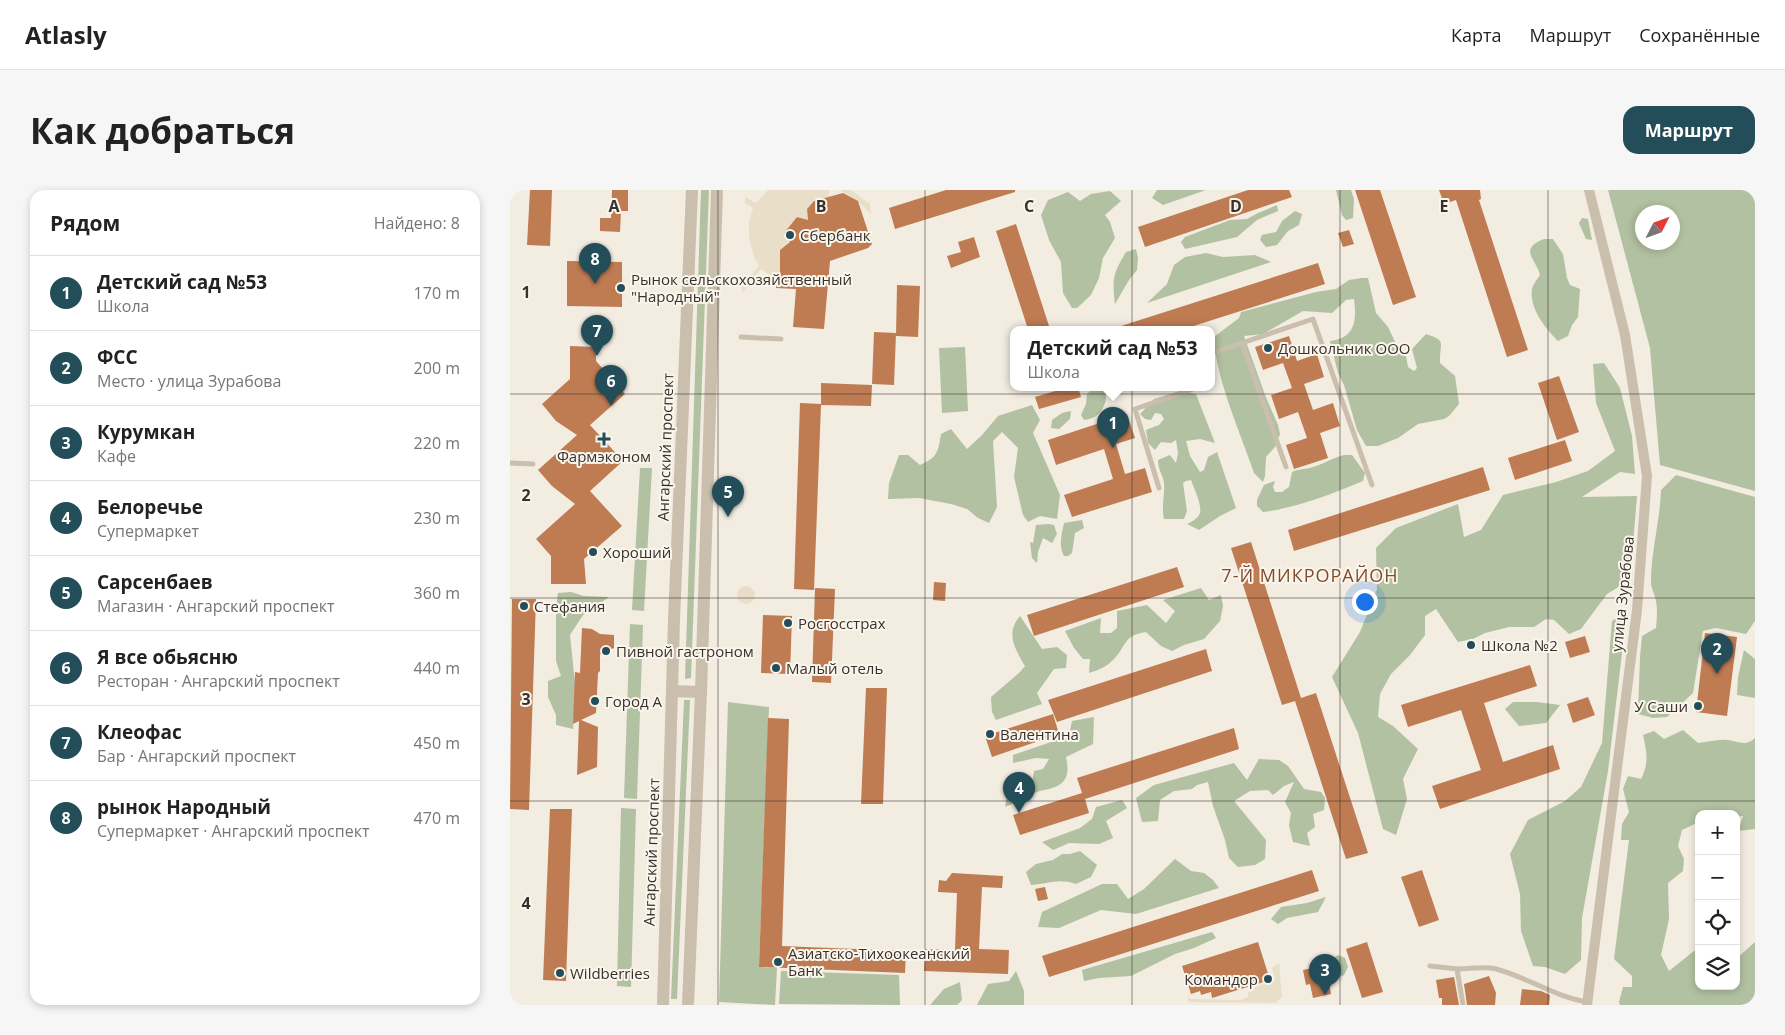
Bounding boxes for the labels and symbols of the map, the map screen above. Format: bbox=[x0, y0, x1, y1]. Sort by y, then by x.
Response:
text: A bbox=[608, 195, 620, 217]
text: B bbox=[816, 195, 826, 217]
text: C bbox=[1024, 195, 1034, 217]
text: D bbox=[1230, 195, 1242, 217]
text: E bbox=[1440, 195, 1449, 217]
north arrow bbox=[1635, 205, 1680, 250]
place label: Сбербанк bbox=[800, 225, 871, 245]
marker: Сбербанк bbox=[784, 229, 796, 241]
pin: 8 bbox=[579, 243, 611, 284]
place label: Рынок сельскохозяйственный "Народный" bbox=[631, 269, 852, 306]
text: 1 bbox=[521, 281, 531, 303]
marker: Рынок сельскохозяйственный "Народный" bbox=[615, 282, 627, 294]
pin: 7 bbox=[581, 315, 613, 356]
place label: Дошкольник ООО bbox=[1278, 338, 1411, 358]
marker: Дошкольник ООО bbox=[1262, 342, 1274, 354]
pin: 6 bbox=[595, 365, 627, 406]
street label: Ангарский проспект bbox=[652, 373, 678, 521]
pin: 1 bbox=[1097, 407, 1129, 448]
marker: Фармэконом bbox=[598, 433, 610, 445]
place label: Фармэконом bbox=[557, 446, 651, 466]
pin: 5 bbox=[712, 476, 744, 517]
text: 2 bbox=[521, 484, 531, 506]
street label: улица Зурабова bbox=[1606, 535, 1638, 653]
place label: Хороший bbox=[603, 542, 671, 562]
marker: Хороший bbox=[587, 546, 599, 558]
district label: 7-Й МИКРОРАЙОН bbox=[1221, 563, 1399, 587]
your location bbox=[1352, 589, 1378, 615]
place label: Стефания bbox=[534, 596, 605, 616]
marker: Стефания bbox=[518, 600, 530, 612]
place label: Росгосстрах bbox=[798, 613, 886, 633]
marker: Росгосстрах bbox=[782, 617, 794, 629]
pin: 2 bbox=[1701, 633, 1733, 674]
place label: Школа №2 bbox=[1481, 635, 1558, 655]
marker: Школа №2 bbox=[1465, 639, 1477, 651]
place label: Пивной гастроном bbox=[616, 641, 754, 661]
marker: Пивной гастроном bbox=[600, 645, 612, 657]
place label: Малый отель bbox=[786, 658, 883, 678]
marker: Малый отель bbox=[770, 662, 782, 674]
text: 3 bbox=[521, 688, 531, 710]
place label: Город А bbox=[605, 691, 663, 711]
marker: Город А bbox=[589, 695, 601, 707]
place label: У Саши bbox=[1634, 696, 1688, 716]
marker: У Саши bbox=[1692, 700, 1704, 712]
place label: Валентина bbox=[1000, 724, 1079, 744]
marker: Валентина bbox=[984, 728, 996, 740]
pin: 4 bbox=[1003, 772, 1035, 813]
street label: Ангарский проспект bbox=[638, 778, 664, 926]
text: 4 bbox=[521, 892, 531, 914]
place label: Азиатско-Тихоокеанский Банк bbox=[788, 943, 970, 980]
pin: 3 bbox=[1309, 954, 1341, 995]
marker: Азиатско-Тихоокеанский Банк bbox=[772, 956, 784, 968]
place label: Wildberries bbox=[570, 963, 650, 983]
marker: Wildberries bbox=[554, 967, 566, 979]
place label: Командор bbox=[1184, 969, 1258, 989]
marker: Командор bbox=[1262, 973, 1274, 985]

